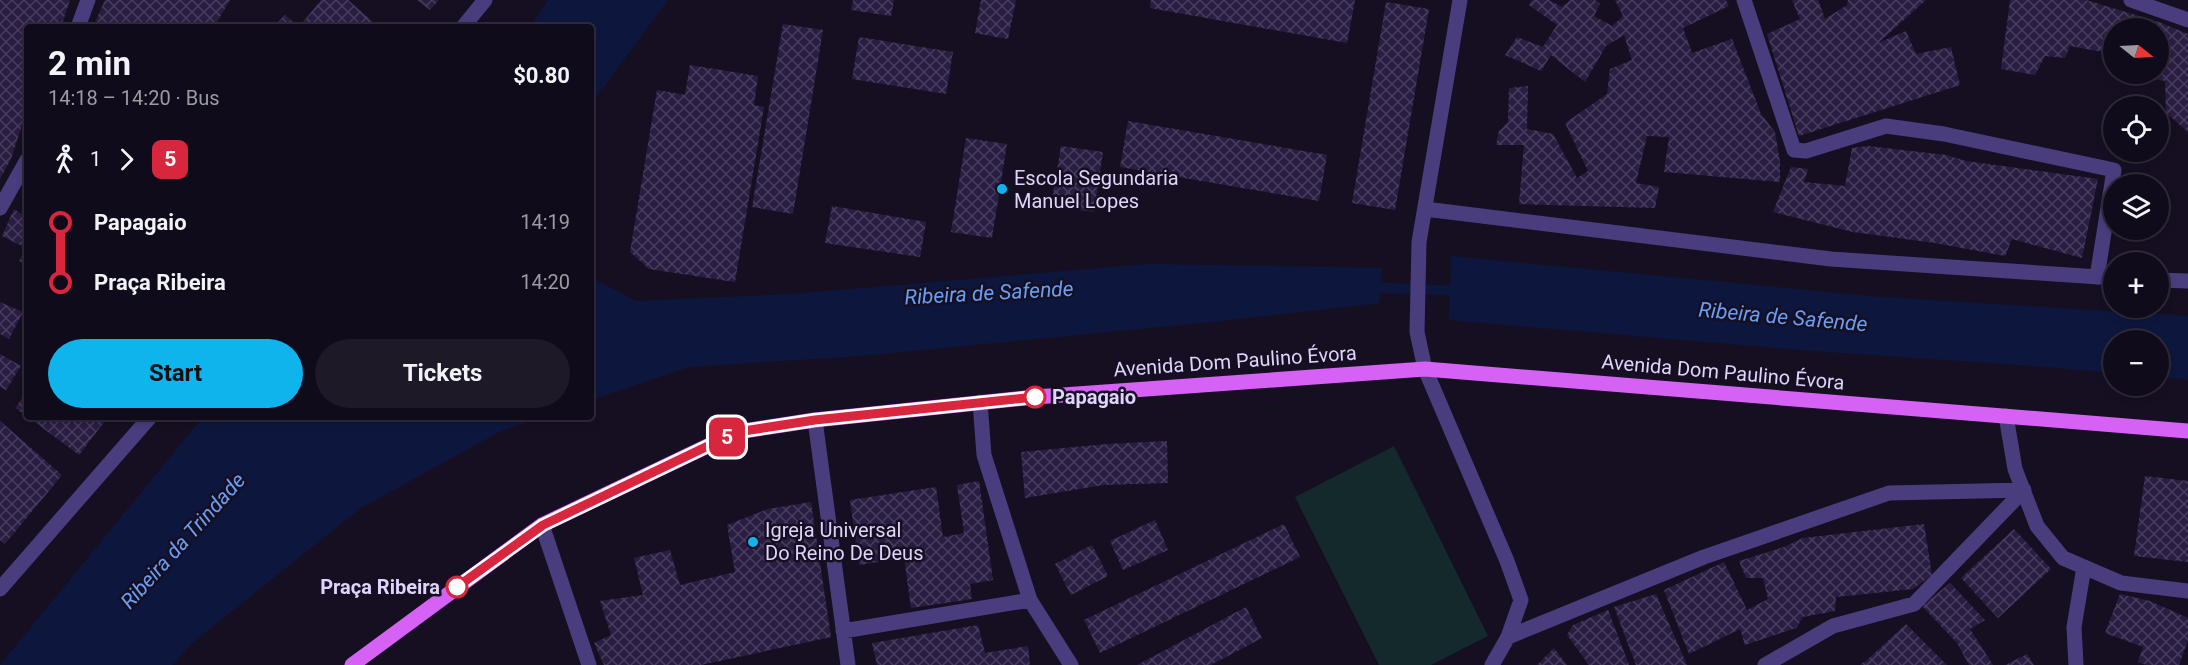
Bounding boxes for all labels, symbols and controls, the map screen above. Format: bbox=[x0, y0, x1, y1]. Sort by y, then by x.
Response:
north arrow bbox=[2103, 18, 2169, 84]
map controls bbox=[2103, 18, 2169, 396]
text: 2 min bbox=[48, 44, 131, 83]
text: $0.80 bbox=[513, 63, 570, 88]
text: 14:18 – 14:20 · Bus bbox=[48, 86, 220, 110]
button: locate bbox=[2103, 96, 2169, 162]
icon: walk bbox=[48, 143, 81, 176]
icon: forward bbox=[110, 143, 143, 176]
text: 1 bbox=[90, 147, 101, 171]
text: 5 bbox=[164, 147, 176, 171]
place label: Escola Segundaria Manuel Lopes bbox=[1014, 166, 1179, 213]
button: layers bbox=[2103, 174, 2169, 240]
marker: Escola Segundaria Manuel Lopes bbox=[995, 182, 1009, 196]
text: Papagaio bbox=[94, 210, 187, 235]
text: 14:19 bbox=[520, 210, 570, 234]
button: + bbox=[2103, 252, 2169, 318]
text: Praça Ribeira bbox=[94, 270, 226, 295]
text: 14:20 bbox=[520, 270, 570, 294]
water label: Ribeira de Safende bbox=[904, 277, 1074, 309]
water label: Ribeira de Safende bbox=[1698, 298, 1869, 336]
button: − bbox=[2103, 330, 2169, 396]
button: Start bbox=[48, 339, 303, 408]
button: Tickets bbox=[315, 339, 570, 408]
street label: Avenida Dom Paulino Évora bbox=[1113, 341, 1357, 381]
street label: Avenida Dom Paulino Évora bbox=[1601, 349, 1845, 395]
place label: Papagaio bbox=[1052, 385, 1136, 409]
marker: Papagaio bbox=[1024, 386, 1046, 408]
line badge: 5 bbox=[708, 418, 746, 456]
text: 5 bbox=[721, 425, 733, 449]
water label: Ribeira da Trindade bbox=[116, 468, 250, 614]
place label: Igreja Universal Do Reino De Deus bbox=[765, 518, 923, 565]
marker: Igreja Universal Do Reino De Deus bbox=[746, 535, 760, 549]
place label: Praça Ribeira bbox=[320, 575, 440, 599]
marker: Praça Ribeira bbox=[446, 576, 468, 598]

